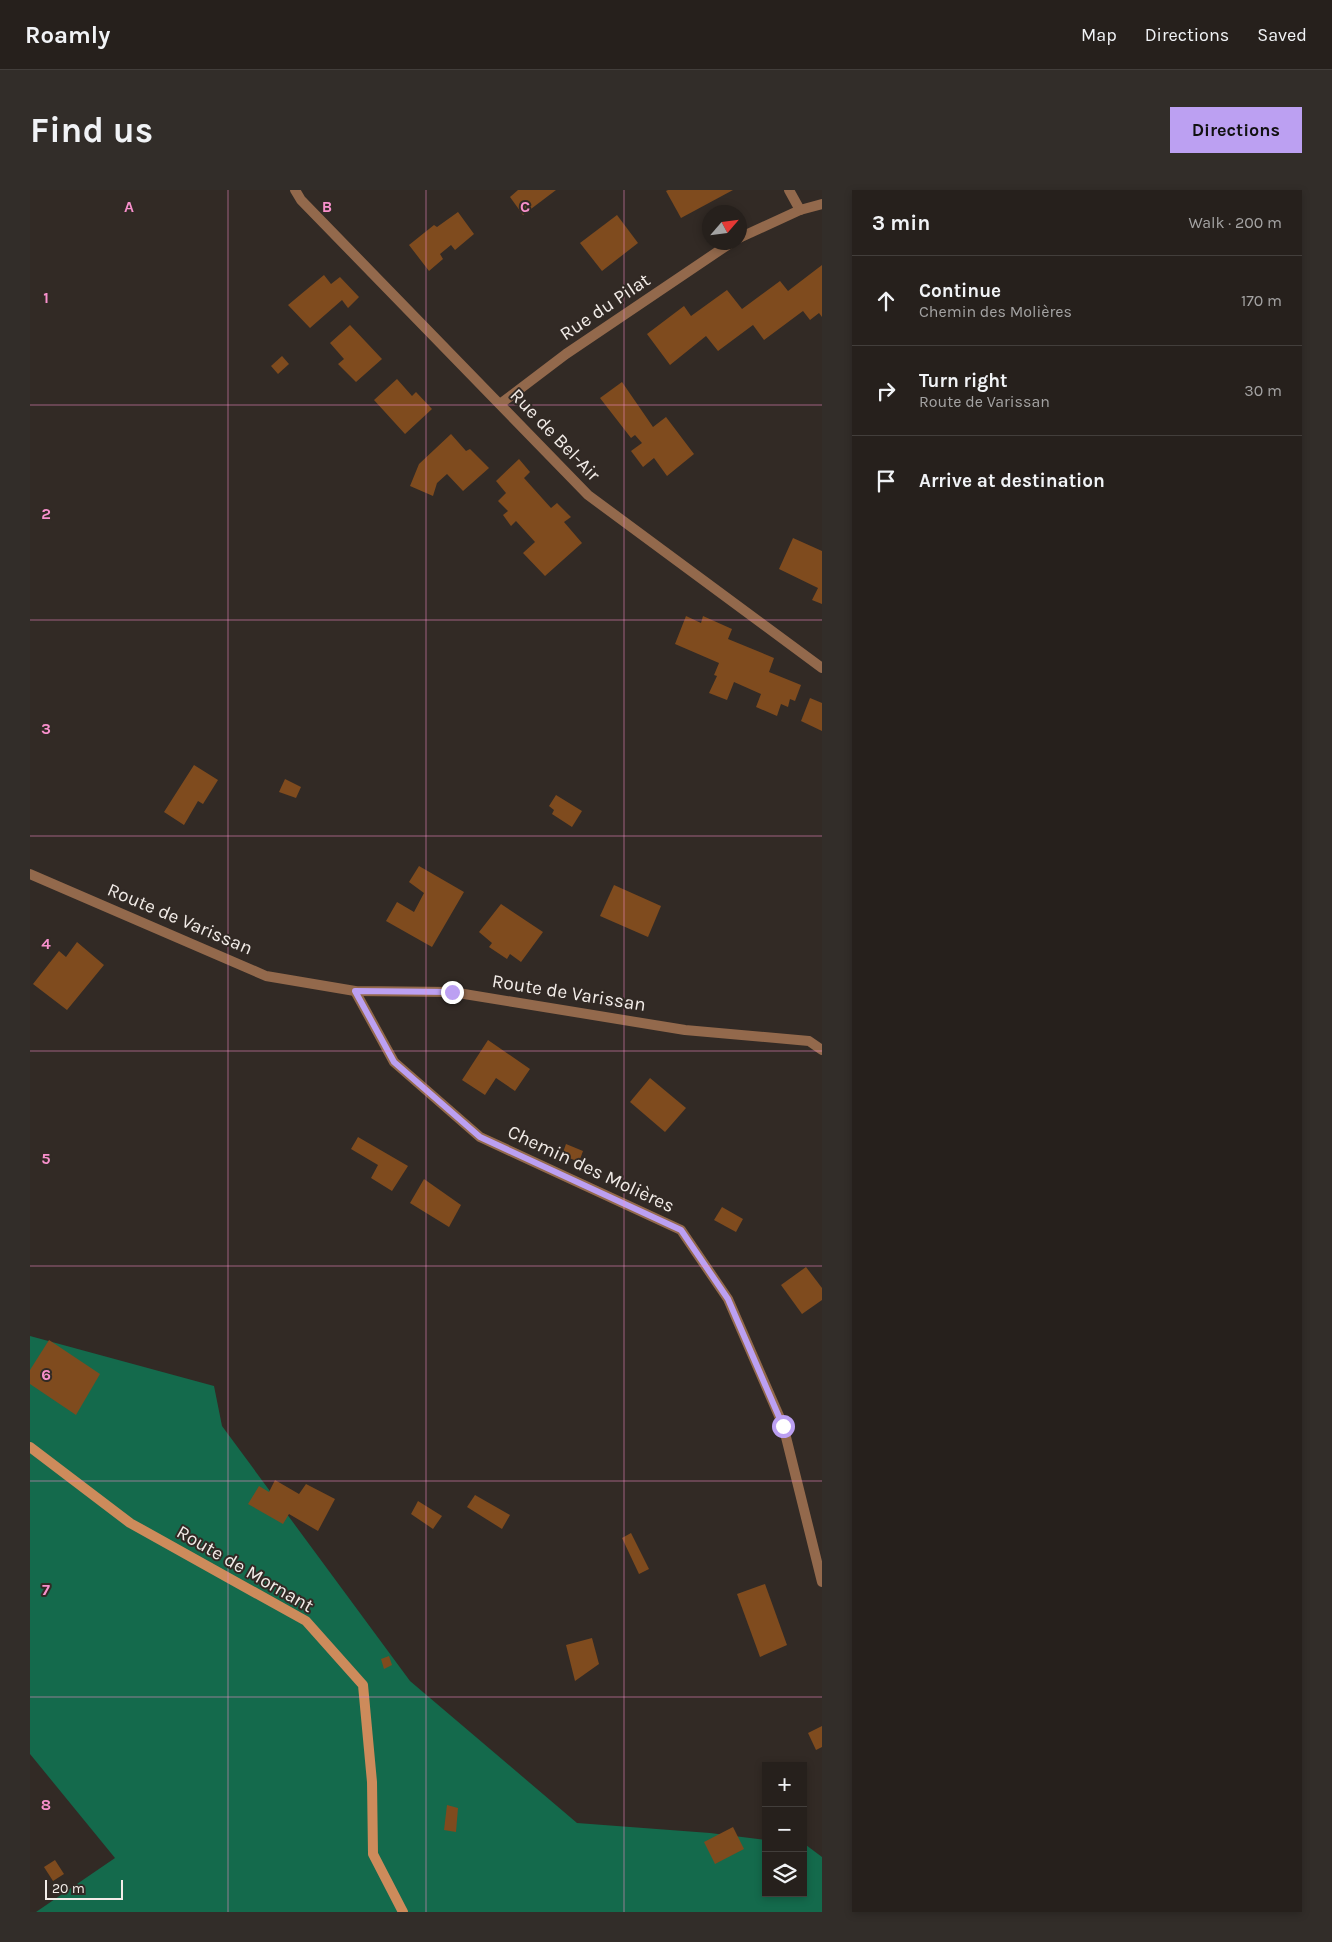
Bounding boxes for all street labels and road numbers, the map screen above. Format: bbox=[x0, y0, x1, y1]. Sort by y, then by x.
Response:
street label: Rue du Pilat bbox=[556, 269, 654, 345]
street label: Rue de Bel-Air bbox=[505, 384, 605, 486]
street label: Route de Varissan bbox=[104, 879, 256, 959]
street label: Route de Varissan bbox=[491, 970, 647, 1016]
street label: Chemin des Molières bbox=[504, 1121, 678, 1217]
street label: Route de Mornant bbox=[173, 1521, 317, 1617]

